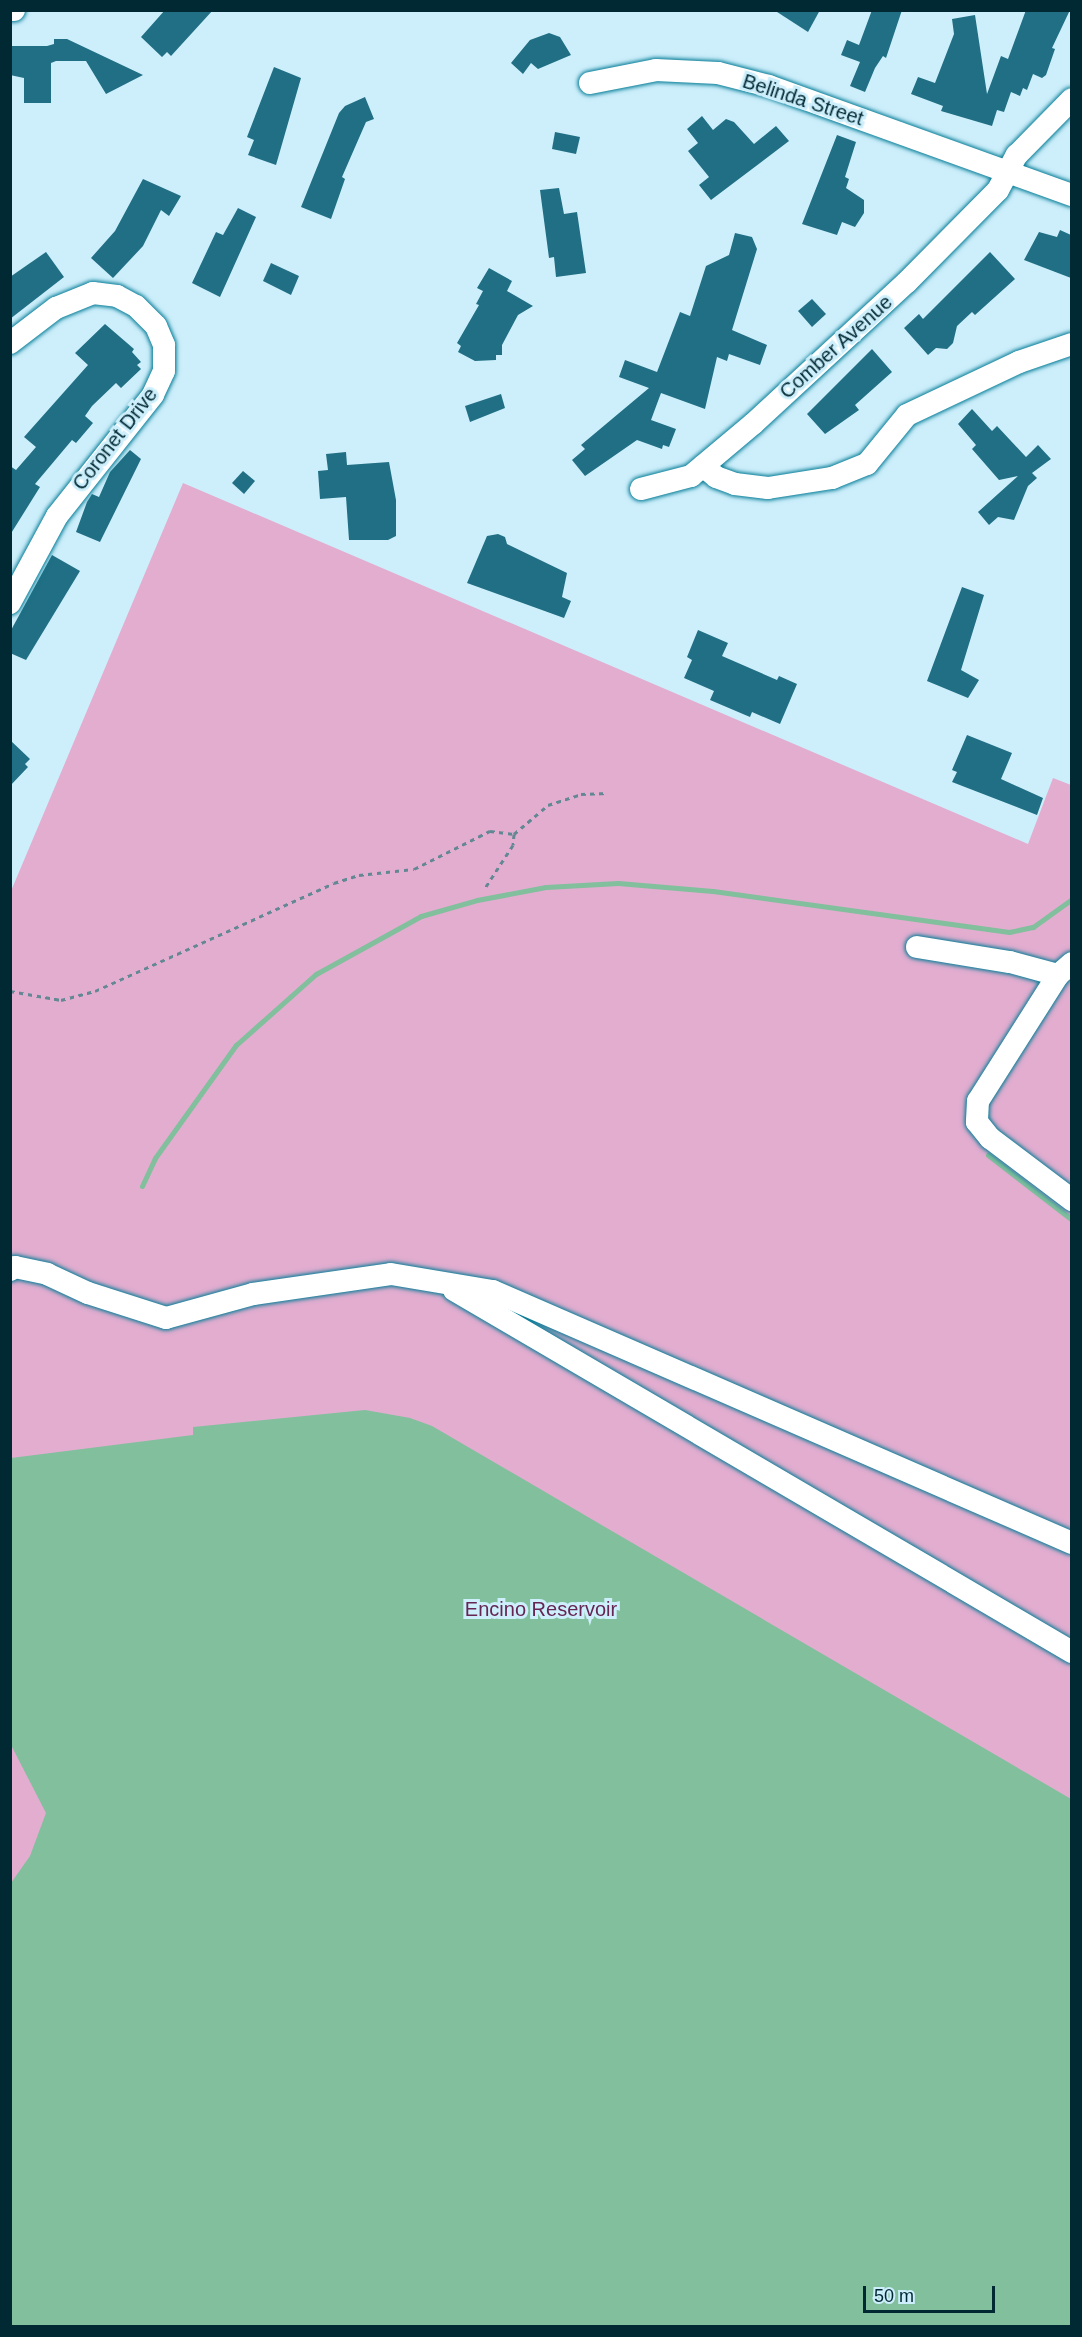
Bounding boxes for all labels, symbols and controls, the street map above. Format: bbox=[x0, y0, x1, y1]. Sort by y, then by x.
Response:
street label: Belinda Street bbox=[740, 69, 866, 131]
street label: Comber Avenue bbox=[774, 290, 898, 404]
street label: Coronet Drive bbox=[68, 383, 162, 495]
park label: Encino Reservoir bbox=[465, 1597, 617, 1621]
scale bar bbox=[866, 2274, 998, 2312]
text: 50 m bbox=[874, 2286, 914, 2306]

